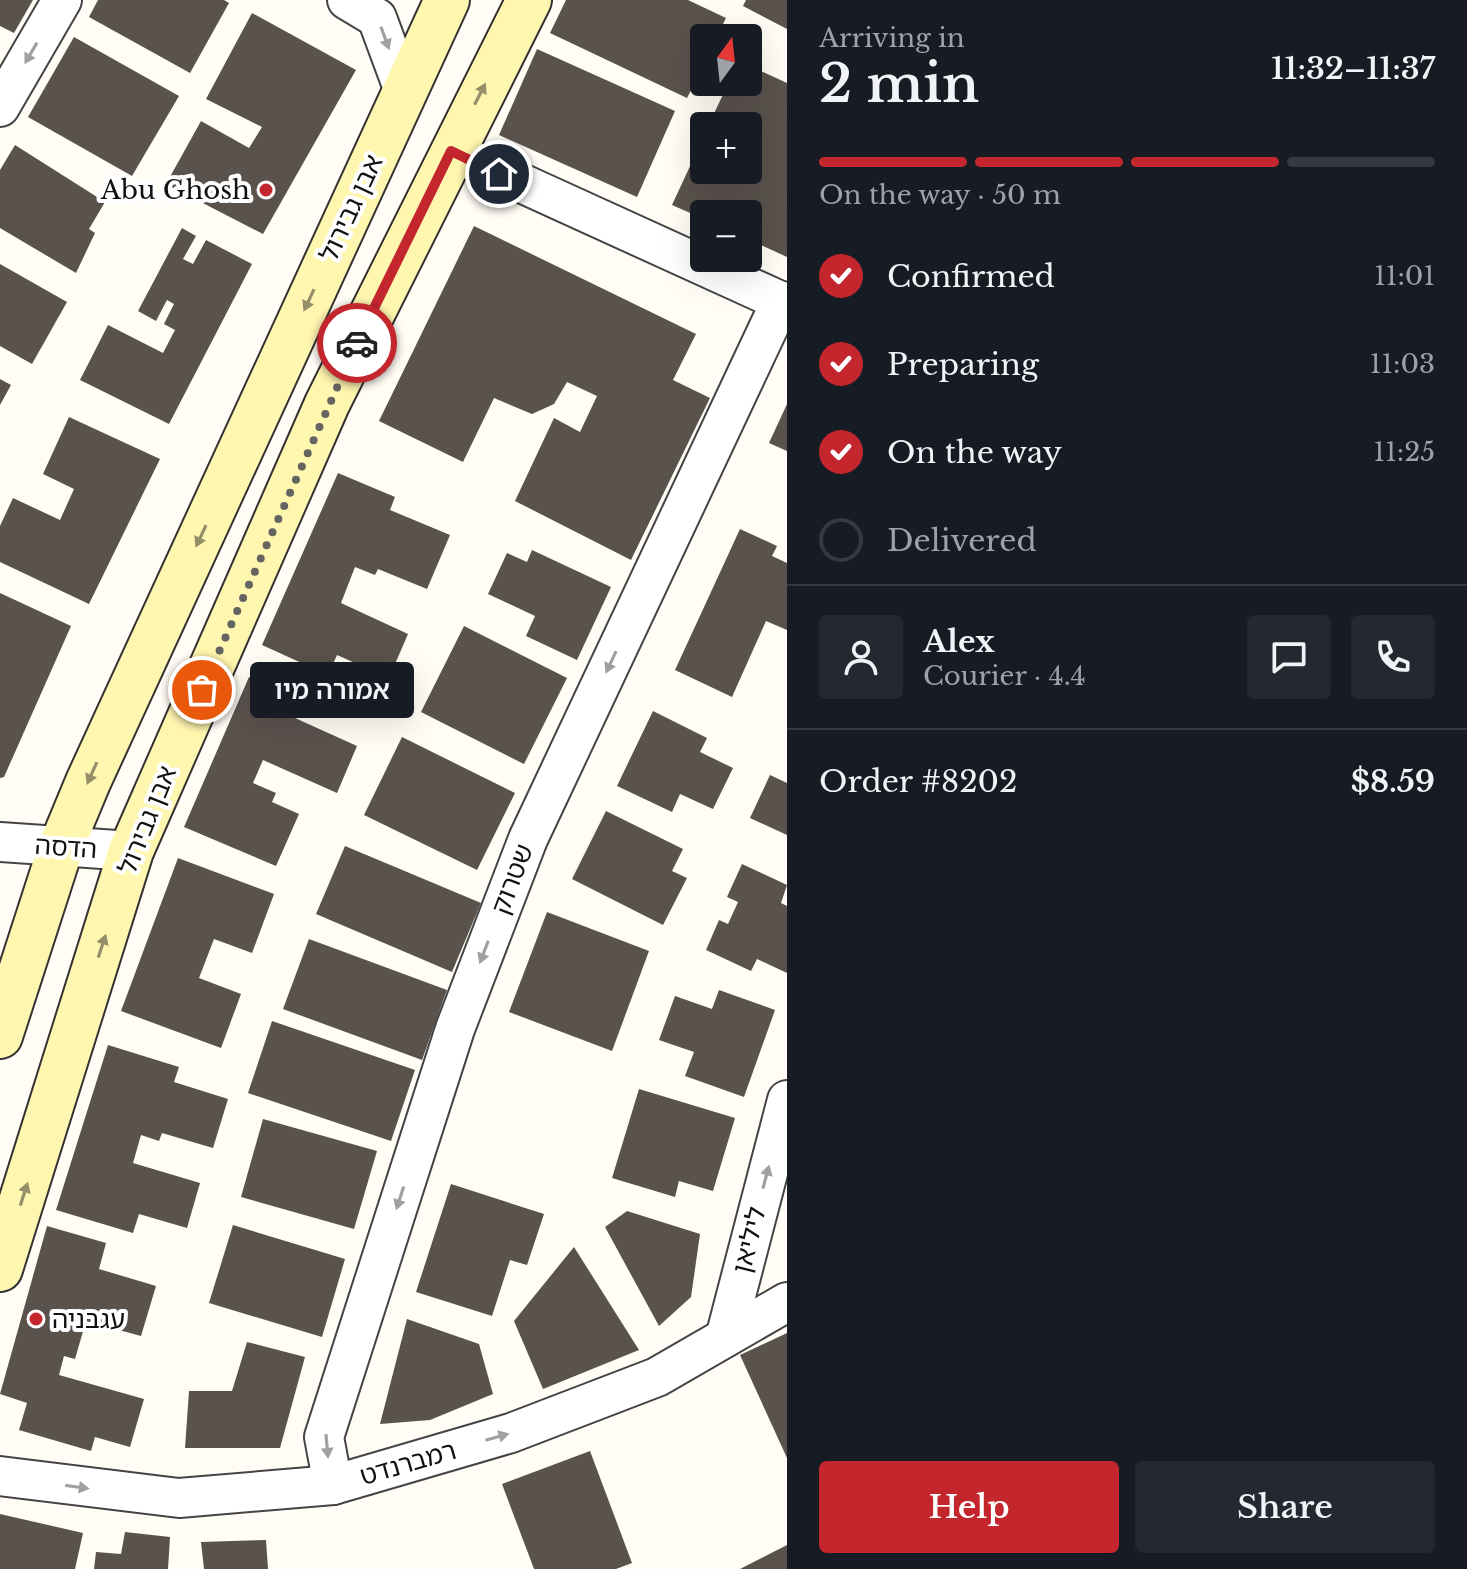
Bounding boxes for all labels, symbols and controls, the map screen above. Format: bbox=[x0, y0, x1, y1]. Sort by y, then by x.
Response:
text: Arriving in bbox=[819, 22, 965, 54]
north arrow bbox=[690, 24, 762, 96]
map controls bbox=[690, 24, 762, 272]
one-way arrow bbox=[379, 26, 391, 50]
one-way arrow bbox=[24, 42, 38, 64]
text: 11:32–11:37 bbox=[1271, 50, 1435, 87]
text: 2 min bbox=[819, 52, 979, 116]
one-way arrow bbox=[474, 83, 487, 106]
button: + bbox=[690, 112, 762, 184]
pin bbox=[465, 140, 533, 208]
street label: אבן גבירול bbox=[312, 150, 390, 266]
icon: home bbox=[477, 152, 521, 196]
place label: Abu Ghosh bbox=[100, 174, 250, 206]
text: On the way · 50 m bbox=[819, 179, 1061, 211]
marker: Abu Ghosh bbox=[257, 181, 275, 199]
button: − bbox=[690, 200, 762, 272]
icon: check bbox=[819, 254, 863, 298]
text: Confirmed bbox=[887, 258, 1055, 295]
text: 11:01 bbox=[1374, 260, 1435, 292]
one-way arrow bbox=[302, 288, 316, 311]
courier bbox=[317, 303, 397, 383]
icon: car bbox=[335, 321, 379, 365]
icon: check bbox=[819, 342, 863, 386]
text: Preparing bbox=[887, 346, 1039, 383]
text: 11:03 bbox=[1370, 348, 1435, 380]
icon: check bbox=[819, 430, 863, 474]
text: On the way bbox=[887, 434, 1062, 471]
text: 11:25 bbox=[1374, 436, 1435, 468]
text: Delivered bbox=[887, 522, 1037, 559]
one-way arrow bbox=[194, 524, 207, 548]
button: person bbox=[819, 615, 903, 699]
button: chat bbox=[1247, 615, 1331, 699]
button: phone bbox=[1351, 615, 1435, 699]
text: Alex bbox=[923, 623, 995, 660]
one-way arrow bbox=[604, 651, 618, 674]
pin bbox=[168, 656, 236, 724]
text: Courier · 4.4 bbox=[923, 660, 1086, 692]
callout: אמורה מיו bbox=[250, 662, 414, 718]
icon: bag bbox=[180, 668, 224, 712]
text: אמורה מיו bbox=[274, 674, 390, 706]
one-way arrow bbox=[86, 761, 99, 784]
street label: אבן גבירול bbox=[111, 761, 183, 879]
text: Order #8202 bbox=[819, 763, 1018, 800]
text: $8.59 bbox=[1351, 763, 1435, 800]
street label: הדסה bbox=[34, 829, 98, 865]
street label: שטרוק bbox=[484, 839, 540, 919]
one-way arrow bbox=[96, 934, 109, 958]
one-way arrow bbox=[477, 940, 490, 964]
one-way arrow bbox=[760, 1164, 773, 1188]
one-way arrow bbox=[18, 1182, 30, 1206]
one-way arrow bbox=[393, 1186, 406, 1210]
street label: ליליאן bbox=[725, 1203, 773, 1277]
place label: עגבניה bbox=[52, 1303, 125, 1335]
marker: עגבניה bbox=[27, 1310, 45, 1328]
one-way arrow bbox=[486, 1430, 510, 1443]
one-way arrow bbox=[320, 1433, 333, 1458]
street label: רמברנדט bbox=[356, 1434, 460, 1492]
button: Help bbox=[819, 1461, 1119, 1553]
button: Share bbox=[1135, 1461, 1435, 1553]
one-way arrow bbox=[65, 1481, 90, 1494]

